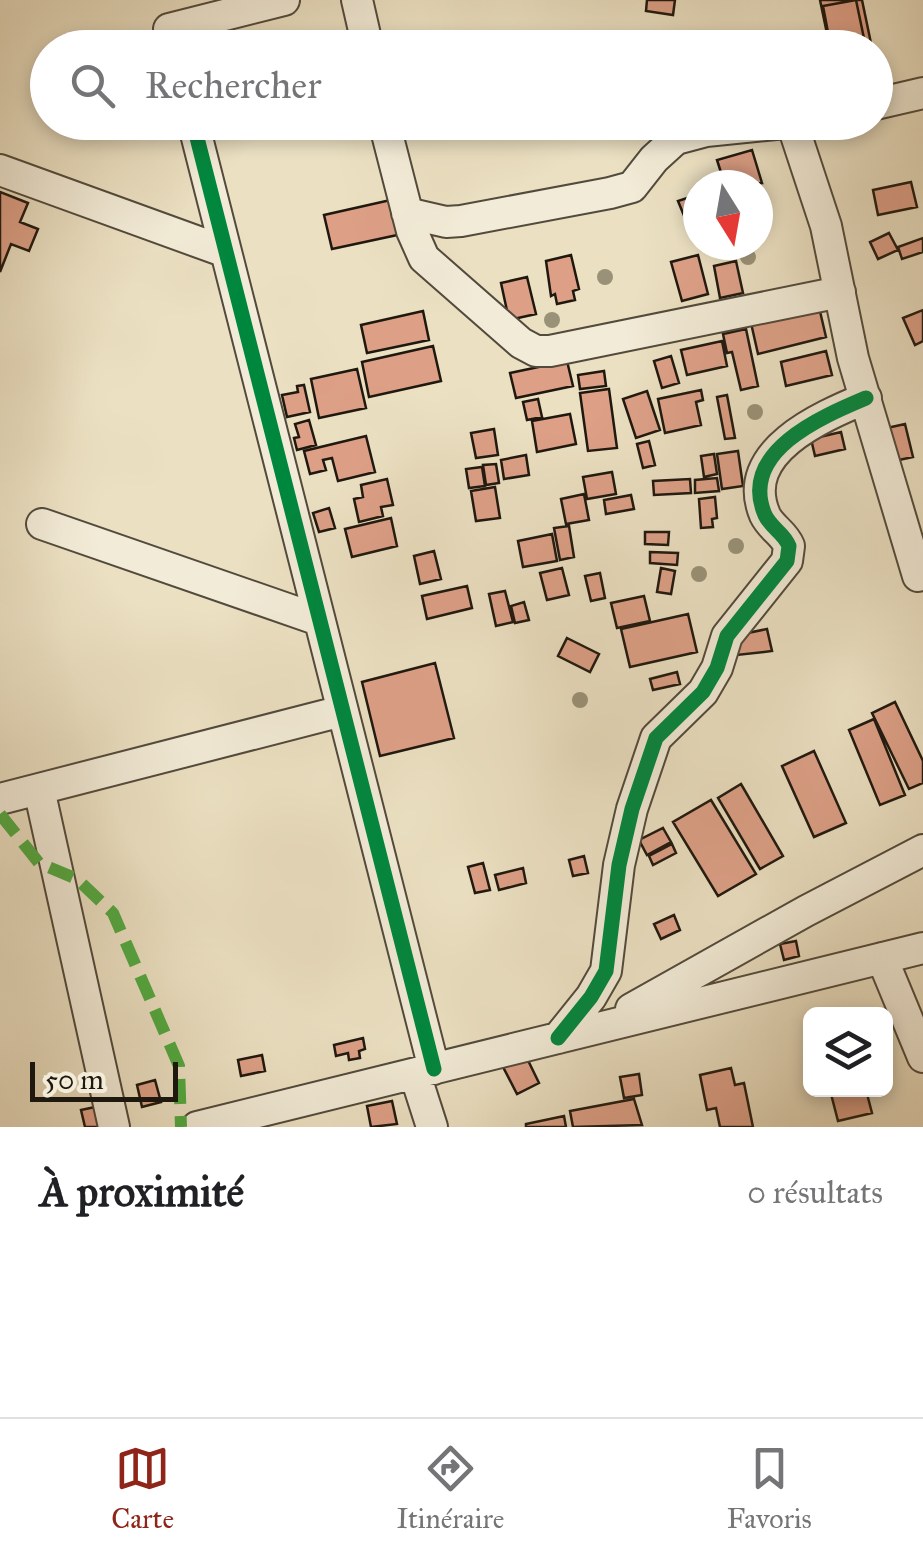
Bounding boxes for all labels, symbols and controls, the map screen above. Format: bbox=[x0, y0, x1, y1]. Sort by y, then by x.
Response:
search box bbox=[30, 30, 893, 140]
icon: search bbox=[65, 58, 120, 113]
text: Rechercher bbox=[145, 62, 321, 108]
north arrow bbox=[683, 170, 773, 260]
map controls bbox=[803, 1007, 893, 1097]
button: layers bbox=[803, 1007, 893, 1097]
scale bar bbox=[30, 1057, 178, 1102]
text: 50 m bbox=[45, 1062, 104, 1097]
text: À proximité bbox=[40, 1166, 244, 1218]
text: 0 résultats bbox=[747, 1173, 883, 1212]
tab: Carte bbox=[111, 1441, 174, 1536]
tab: Itinéraire bbox=[397, 1441, 504, 1536]
tab: Favoris bbox=[727, 1441, 812, 1536]

